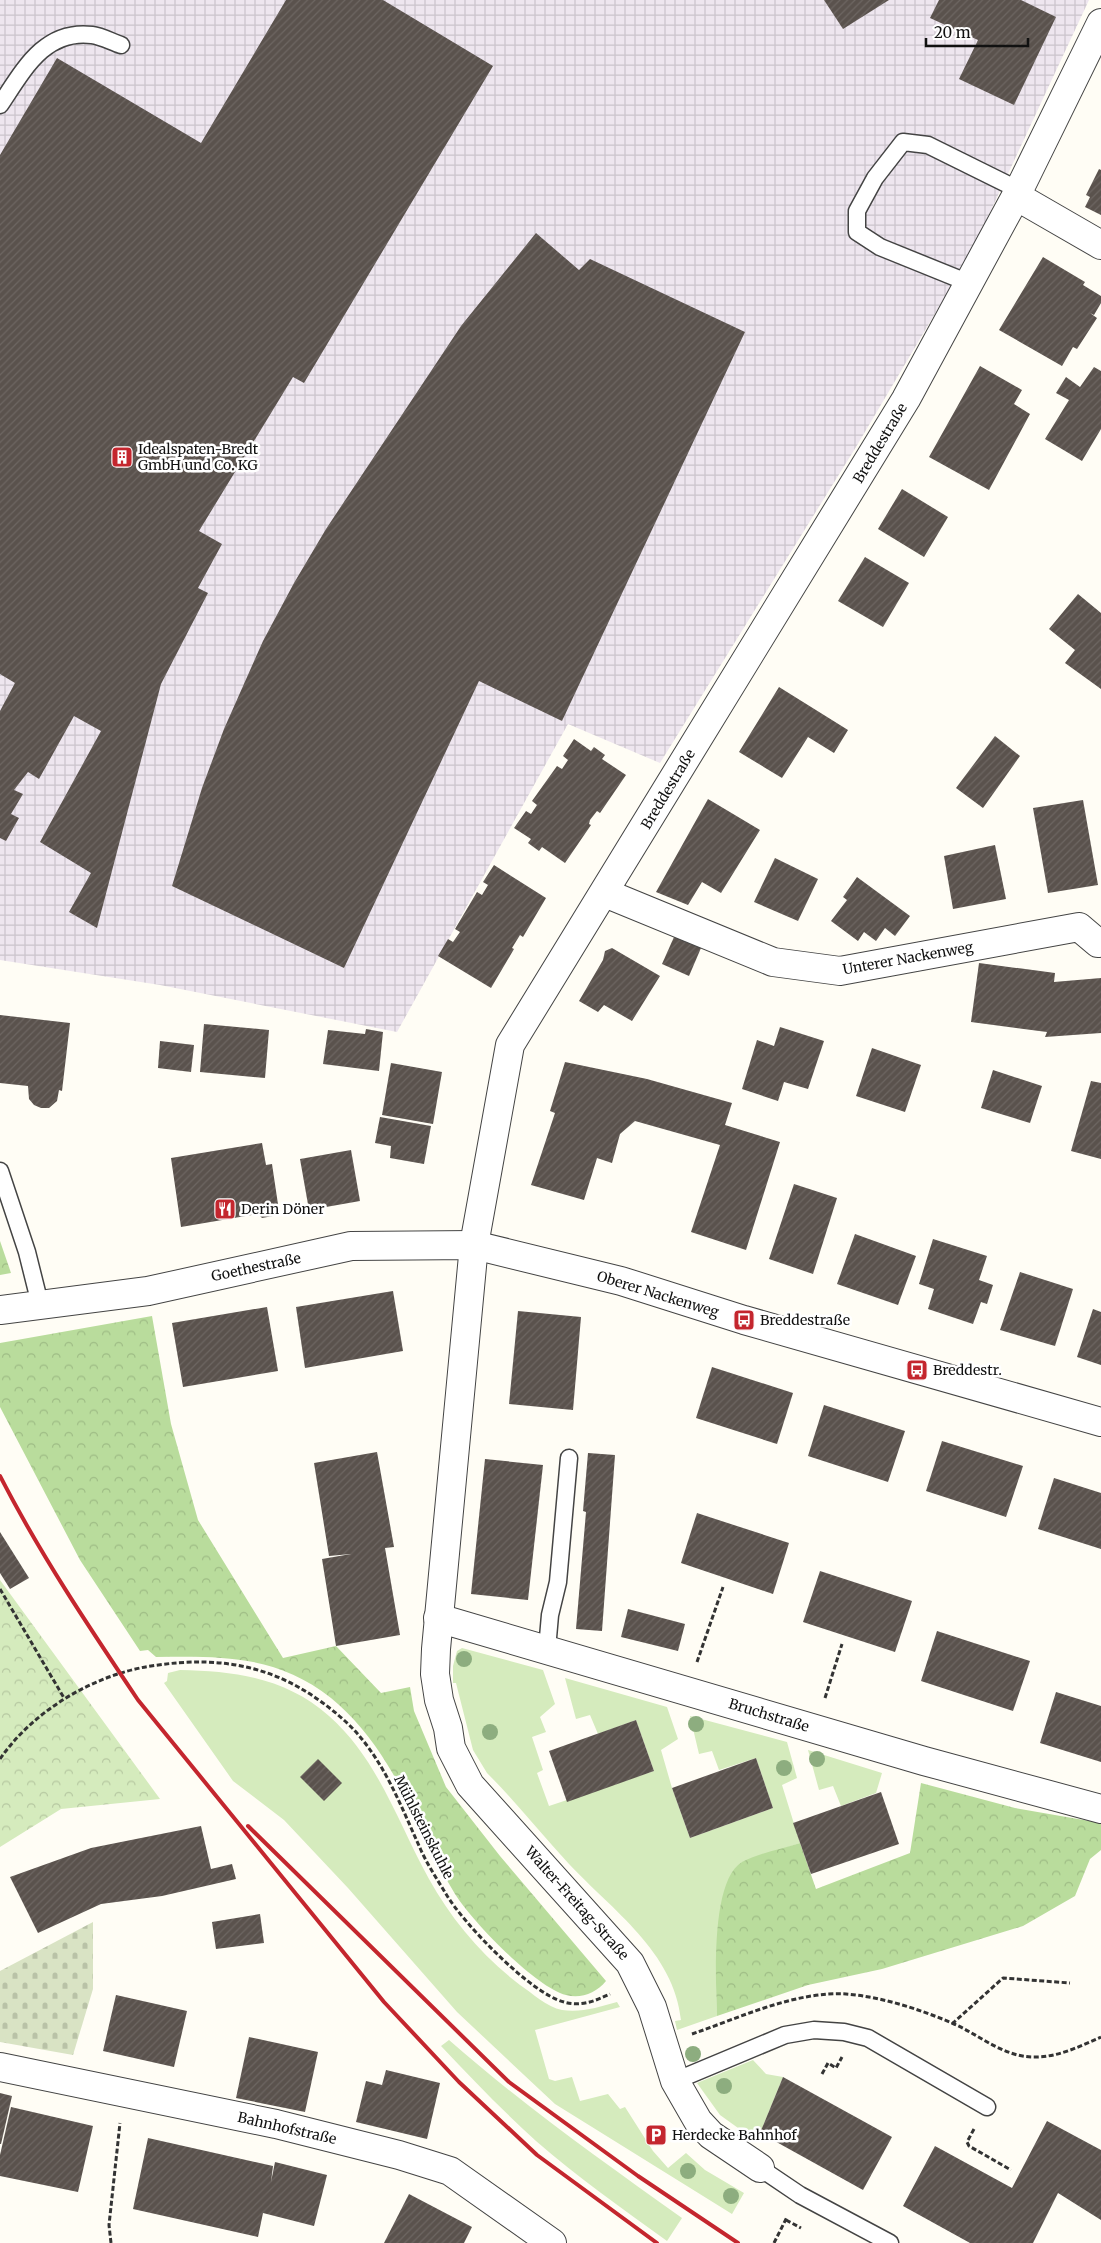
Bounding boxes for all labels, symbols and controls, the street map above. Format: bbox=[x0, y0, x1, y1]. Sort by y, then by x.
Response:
scale bar bbox=[926, 15, 1028, 47]
text: 20 m bbox=[934, 23, 971, 42]
street label: Breddestraße bbox=[849, 400, 911, 486]
place label: Idealspaten-Bredt GmbH und Co. KG bbox=[138, 440, 259, 474]
building icon: Idealspaten-Bredt GmbH und Co. KG bbox=[110, 445, 134, 469]
street label: Breddestraße bbox=[637, 746, 699, 832]
street label: Unterer Nackenweg bbox=[841, 938, 975, 978]
restaurant icon: Derin Döner bbox=[213, 1197, 237, 1221]
place label: Derin Döner bbox=[241, 1200, 324, 1218]
street label: Goethestraße bbox=[210, 1249, 302, 1285]
street label: Oberer Nackenweg bbox=[595, 1267, 722, 1321]
bus stop icon: Breddestraße bbox=[732, 1308, 756, 1332]
place label: Breddestraße bbox=[760, 1311, 850, 1329]
bus stop icon: Breddestr. bbox=[905, 1358, 929, 1382]
place label: Breddestr. bbox=[933, 1361, 1002, 1379]
street label: Bruchstraße bbox=[727, 1694, 811, 1736]
street label: Mühlsteinskuhle bbox=[390, 1772, 458, 1882]
street label: Walter-Freitag-Straße bbox=[521, 1842, 633, 1964]
street label: Bahnhofstraße bbox=[236, 2108, 338, 2148]
parking icon: Herdecke Bahnhof bbox=[644, 2123, 668, 2147]
place label: Herdecke Bahnhof bbox=[672, 2126, 797, 2144]

